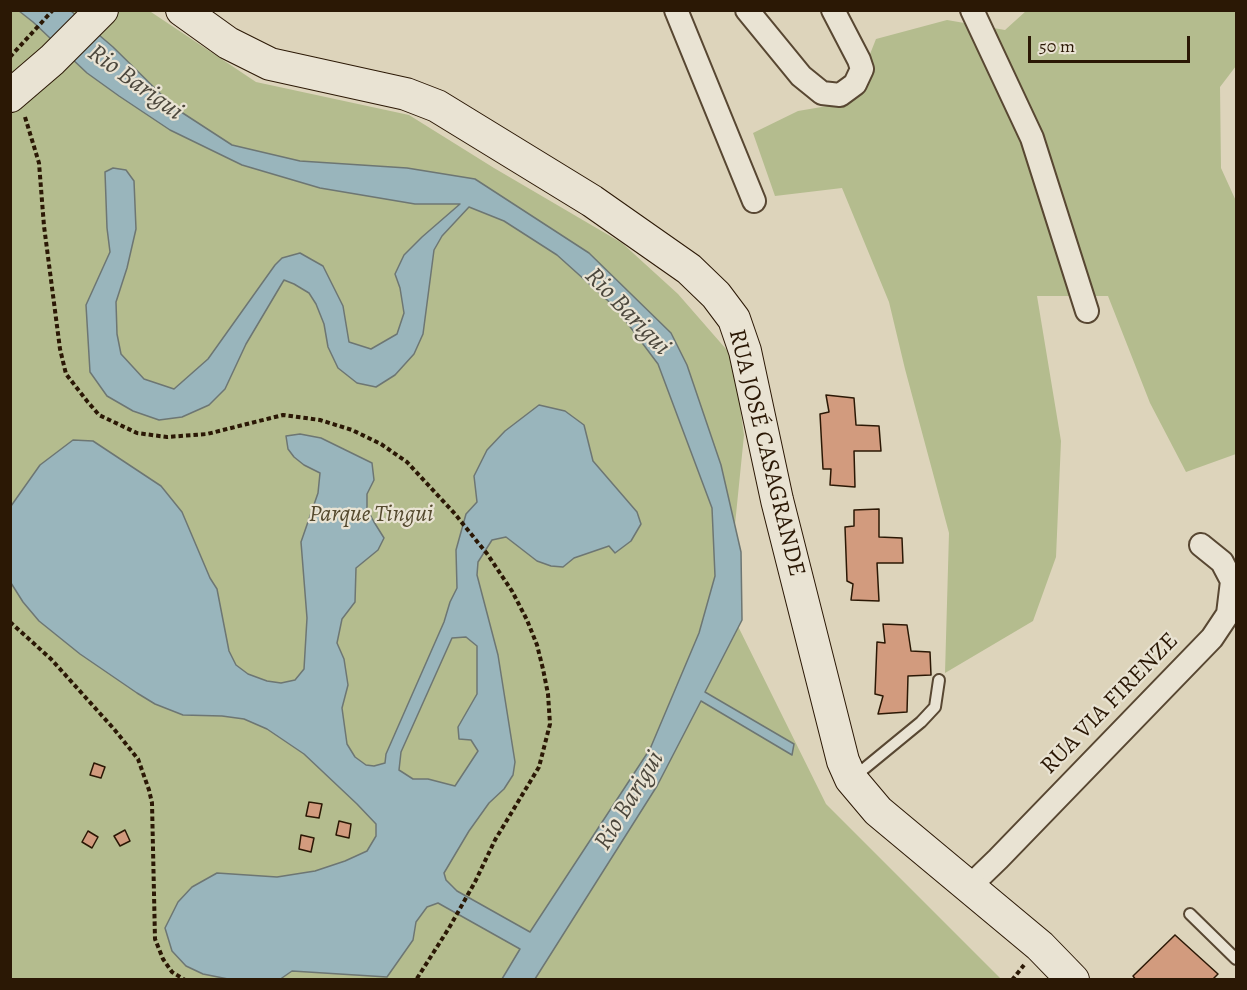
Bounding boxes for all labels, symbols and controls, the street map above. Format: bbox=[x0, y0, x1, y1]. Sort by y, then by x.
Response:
scale bar bbox=[1031, 24, 1193, 62]
text: 50 m bbox=[1039, 34, 1075, 58]
water label: Rio Barigui bbox=[81, 38, 189, 128]
water label: Rio Barigui bbox=[577, 261, 677, 363]
street label: RUA JOSÉ CASAGRANDE bbox=[721, 326, 811, 580]
park label: Parque Tingui bbox=[309, 501, 433, 529]
street label: RUA VIA FIRENZE bbox=[1035, 627, 1185, 781]
water label: Rio Barigui bbox=[588, 746, 672, 856]

